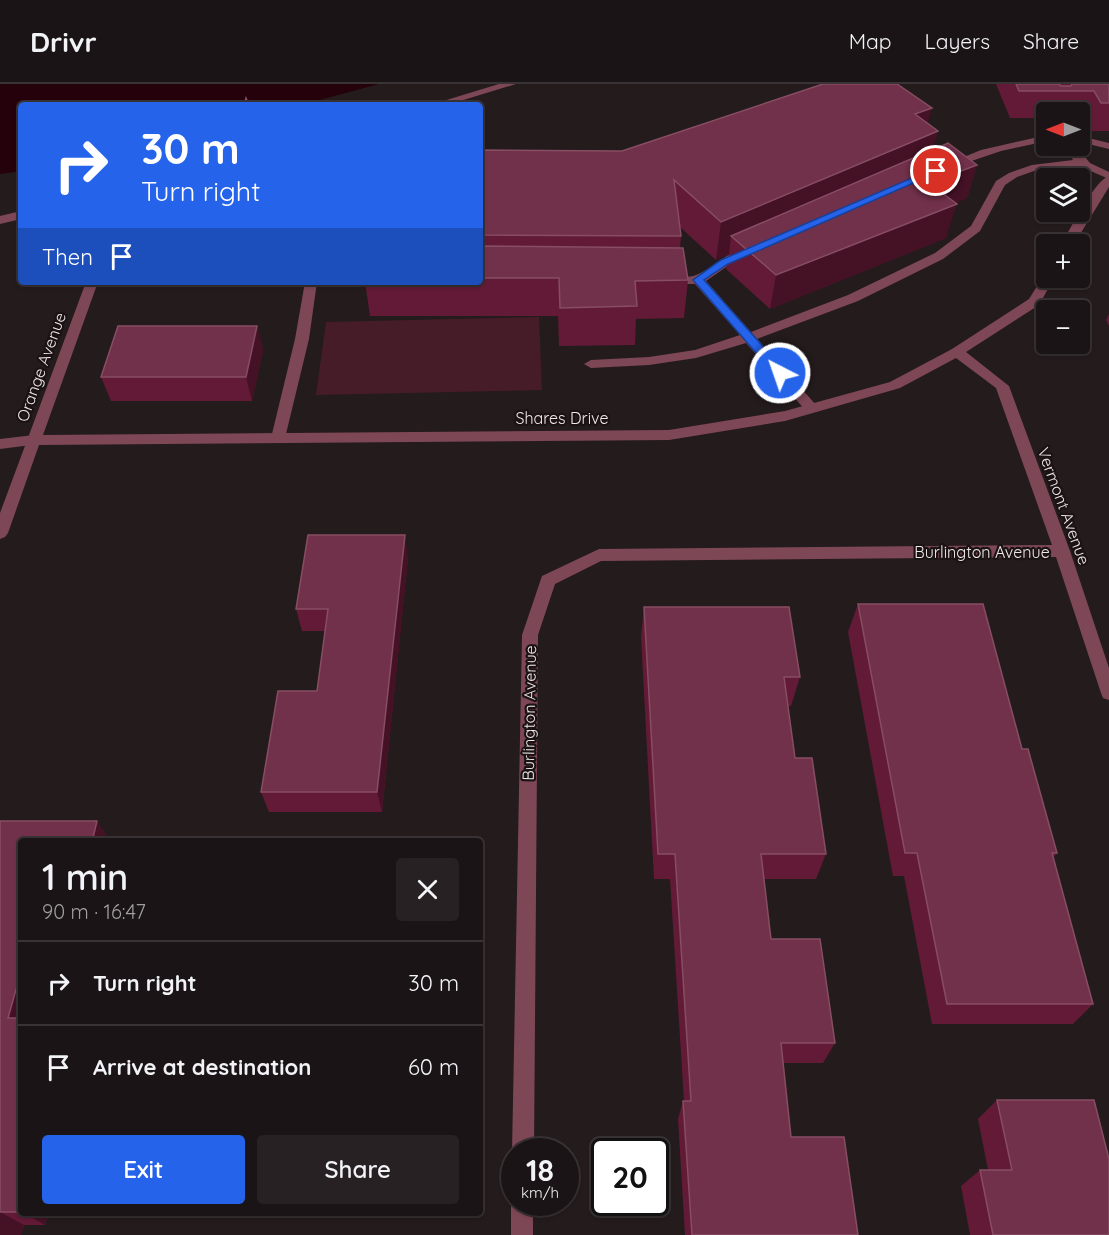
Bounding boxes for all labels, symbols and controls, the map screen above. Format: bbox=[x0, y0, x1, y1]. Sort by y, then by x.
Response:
text: Drivr bbox=[30, 24, 97, 59]
text: Map bbox=[849, 28, 892, 54]
text: Layers bbox=[925, 28, 990, 54]
text: Share bbox=[1023, 28, 1079, 54]
north arrow bbox=[1036, 102, 1090, 156]
map controls bbox=[1036, 102, 1090, 354]
text: 30 m bbox=[141, 122, 240, 175]
icon: right bbox=[42, 126, 120, 204]
pin bbox=[910, 145, 961, 196]
icon: arrive bbox=[919, 154, 952, 187]
button: layers bbox=[1036, 168, 1090, 222]
text: Turn right bbox=[141, 174, 260, 208]
button: + bbox=[1036, 234, 1090, 288]
icon: arrive bbox=[105, 240, 138, 273]
text: Then bbox=[42, 243, 93, 271]
button: − bbox=[1036, 300, 1090, 354]
street label: Orange Avenue bbox=[12, 310, 70, 424]
position arrow bbox=[748, 341, 812, 405]
street label: Shares Drive bbox=[515, 408, 609, 428]
street label: Vermont Avenue bbox=[1033, 445, 1095, 567]
street label: Burlington Avenue bbox=[914, 542, 1050, 562]
street label: Burlington Avenue bbox=[518, 645, 540, 781]
text: 1 min bbox=[42, 854, 128, 899]
button: close bbox=[396, 858, 459, 921]
text: 90 m · 16:47 bbox=[42, 899, 146, 924]
icon: right bbox=[42, 967, 75, 1000]
text: Turn right bbox=[93, 969, 197, 997]
text: 30 m bbox=[408, 969, 459, 997]
icon: arrive bbox=[42, 1051, 75, 1084]
text: Arrive at destination bbox=[93, 1053, 311, 1081]
text: 60 m bbox=[408, 1053, 459, 1081]
button: Exit bbox=[42, 1135, 245, 1204]
button: Share bbox=[257, 1135, 459, 1204]
speed limit sign: 20 bbox=[591, 1138, 669, 1216]
text: 18 bbox=[526, 1151, 554, 1189]
text: km/h bbox=[521, 1183, 559, 1202]

